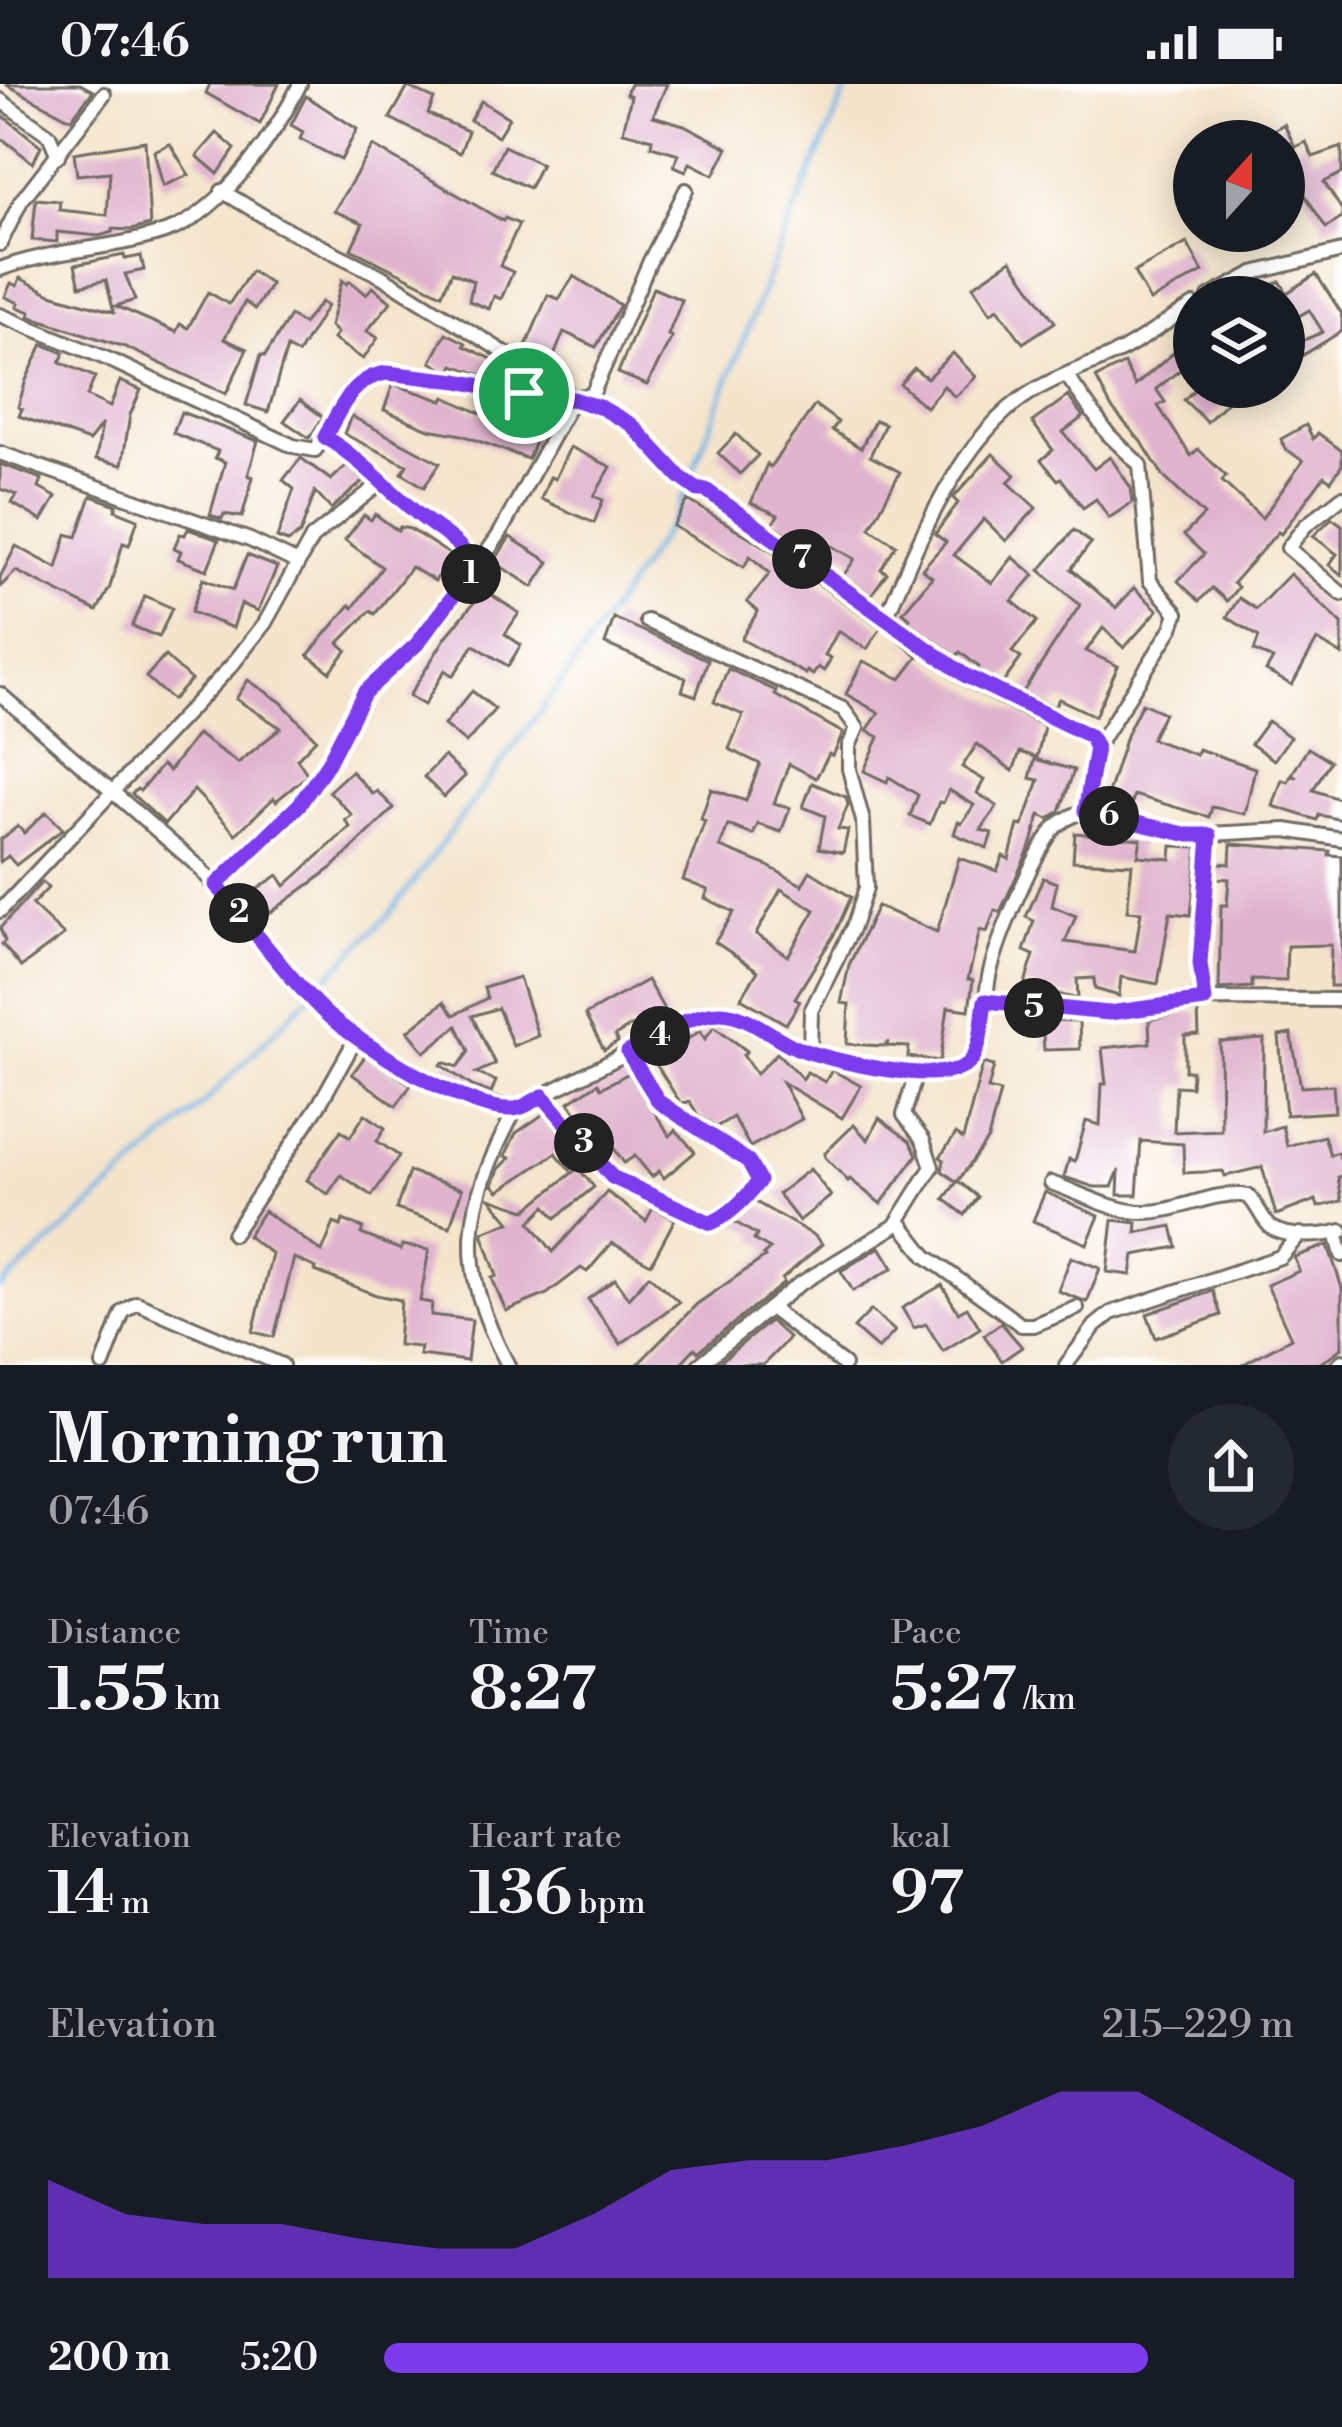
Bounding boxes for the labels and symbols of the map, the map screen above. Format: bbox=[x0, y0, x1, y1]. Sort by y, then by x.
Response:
north arrow bbox=[1173, 120, 1305, 252]
pin bbox=[473, 342, 575, 444]
pin: 7 bbox=[772, 529, 832, 589]
pin: 1 bbox=[441, 544, 501, 604]
pin: 6 bbox=[1079, 786, 1139, 846]
pin: 2 bbox=[209, 883, 269, 943]
pin: 5 bbox=[1004, 978, 1064, 1038]
pin: 4 bbox=[630, 1006, 690, 1066]
pin: 3 bbox=[554, 1113, 614, 1173]

